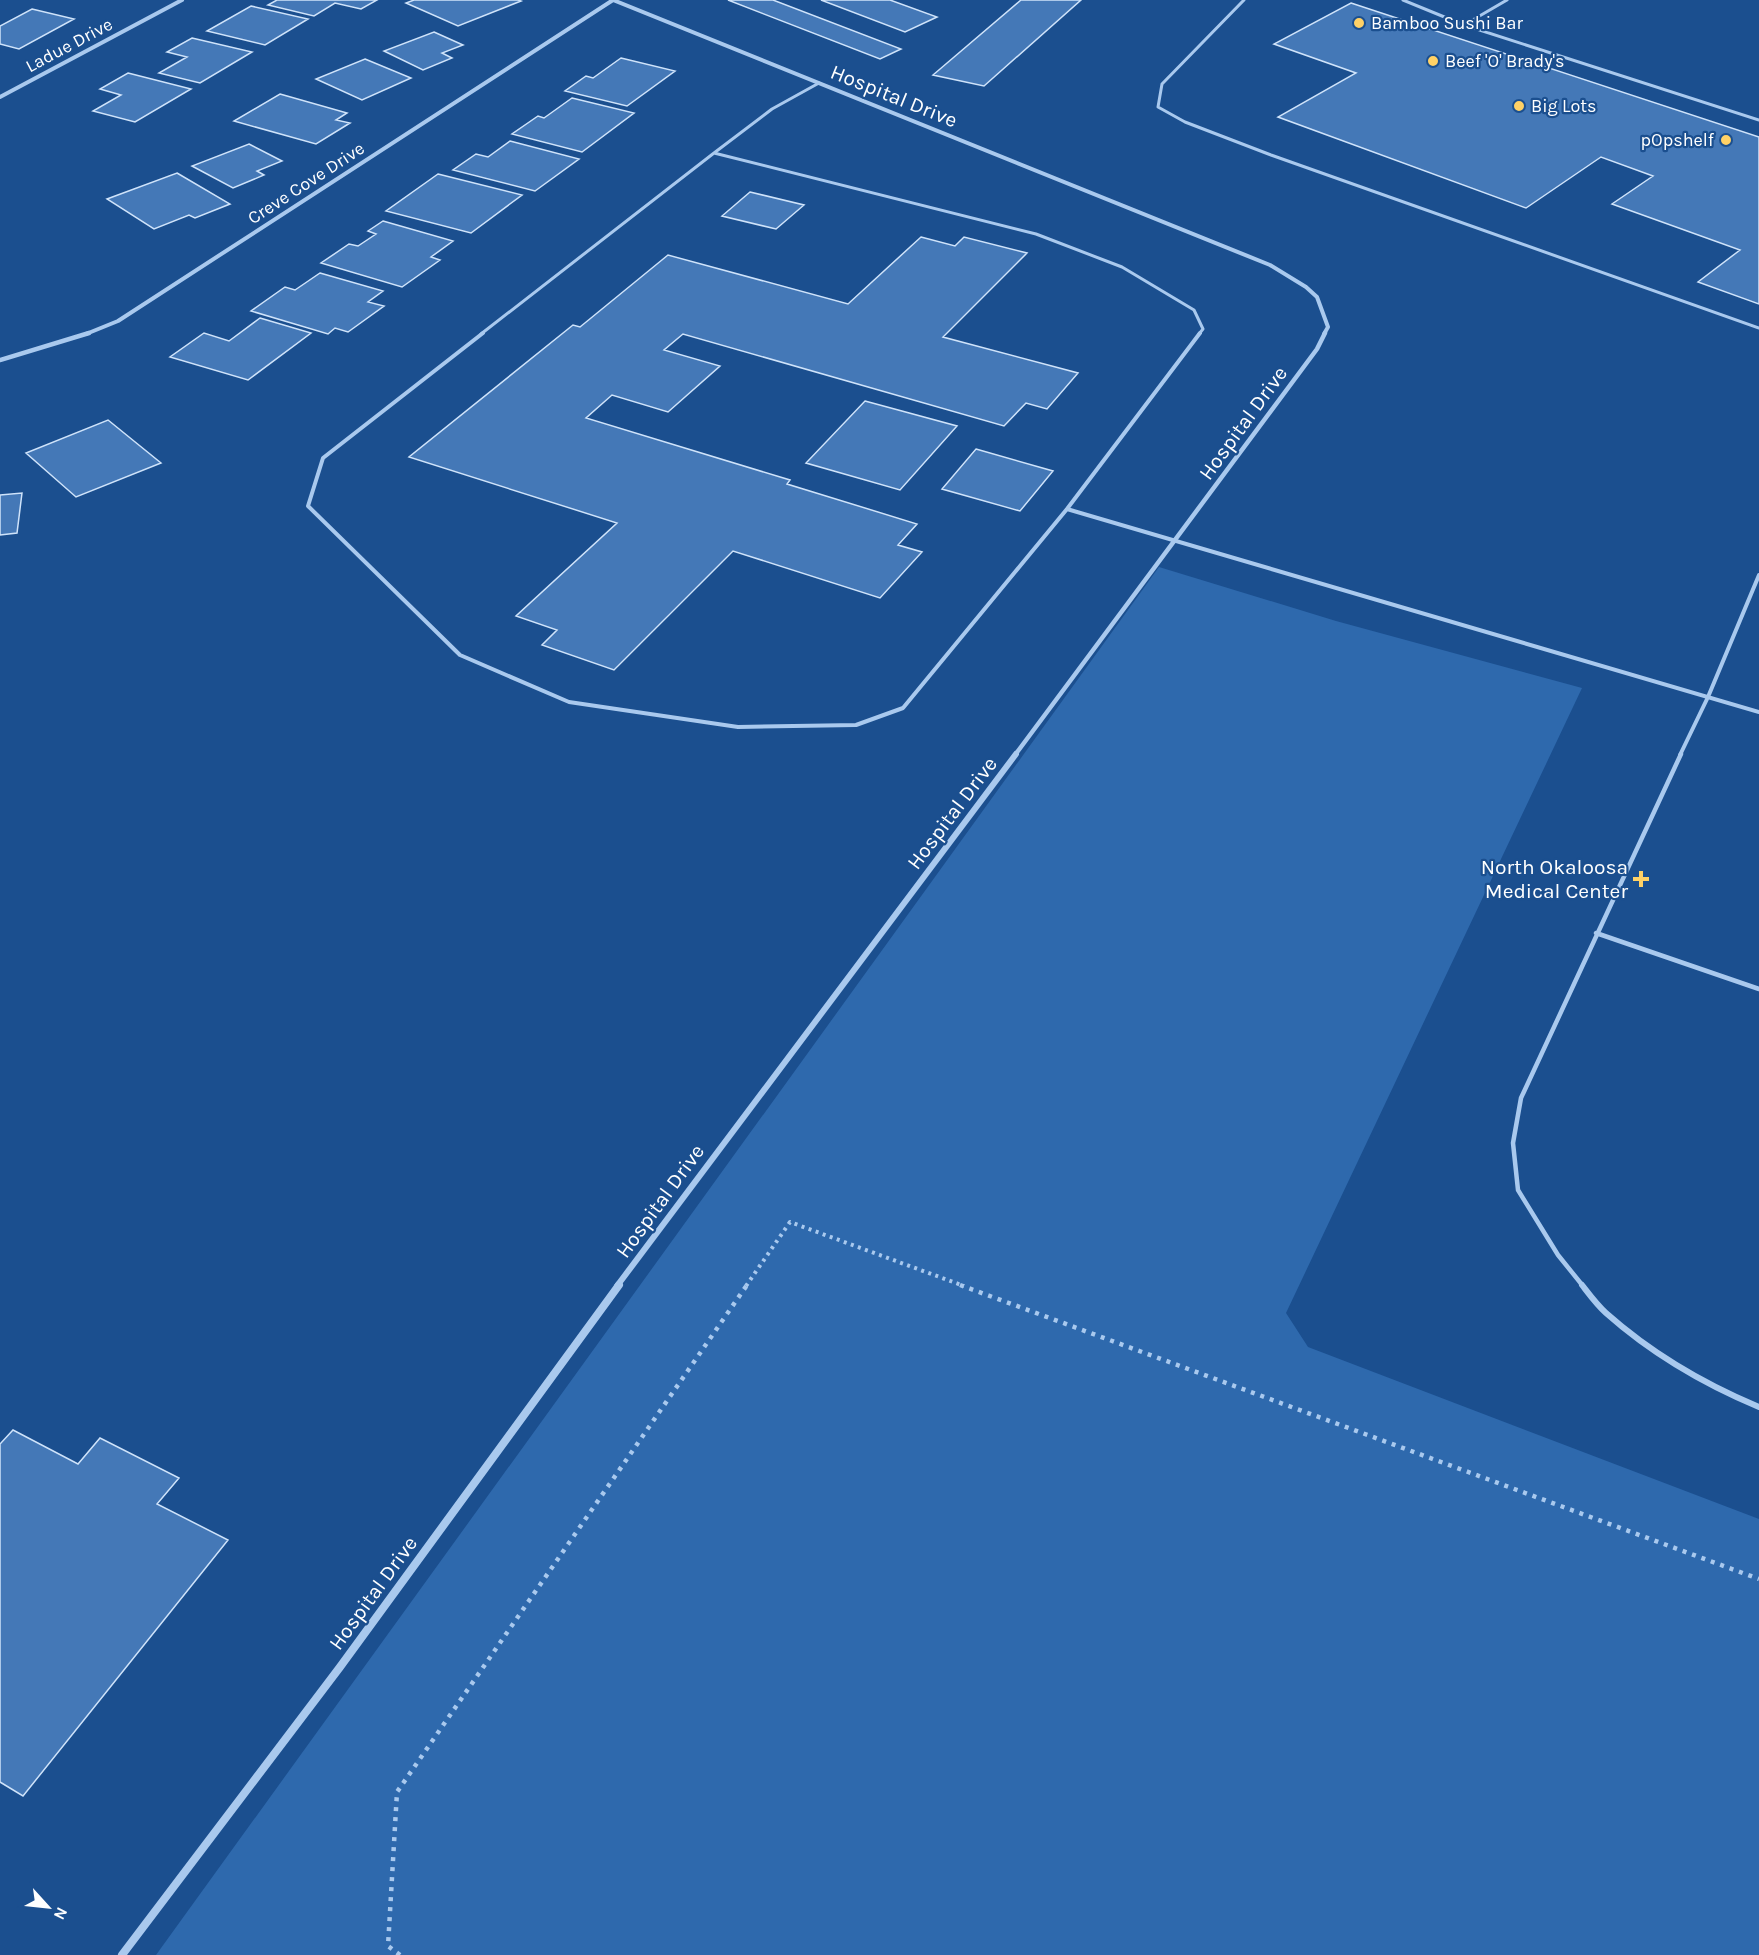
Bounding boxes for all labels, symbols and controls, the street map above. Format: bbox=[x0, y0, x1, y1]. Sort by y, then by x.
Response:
place label: Bamboo Sushi Bar bbox=[1371, 12, 1523, 34]
street label: Ladue Drive bbox=[22, 13, 116, 77]
marker: Bamboo Sushi Bar bbox=[1352, 16, 1366, 30]
place label: Beef 'O' Brady's bbox=[1445, 50, 1564, 72]
marker: Beef 'O' Brady's bbox=[1426, 54, 1440, 68]
street label: Hospital Drive bbox=[827, 60, 961, 132]
place label: Big Lots bbox=[1531, 95, 1596, 117]
marker: Big Lots bbox=[1512, 99, 1526, 113]
place label: pOpshelf bbox=[1641, 129, 1715, 151]
marker: pOpshelf bbox=[1719, 133, 1733, 147]
street label: Creve Cove Drive bbox=[243, 137, 369, 229]
street label: Hospital Drive bbox=[1194, 362, 1292, 484]
street label: Hospital Drive bbox=[902, 752, 1002, 874]
place label: North Okaloosa Medical Center bbox=[1481, 855, 1628, 903]
marker: North Okaloosa Medical Center bbox=[1632, 870, 1650, 888]
street label: Hospital Drive bbox=[611, 1140, 709, 1262]
street label: Hospital Drive bbox=[324, 1532, 422, 1654]
north arrow bbox=[18, 1877, 78, 1937]
text: N bbox=[50, 1904, 72, 1923]

